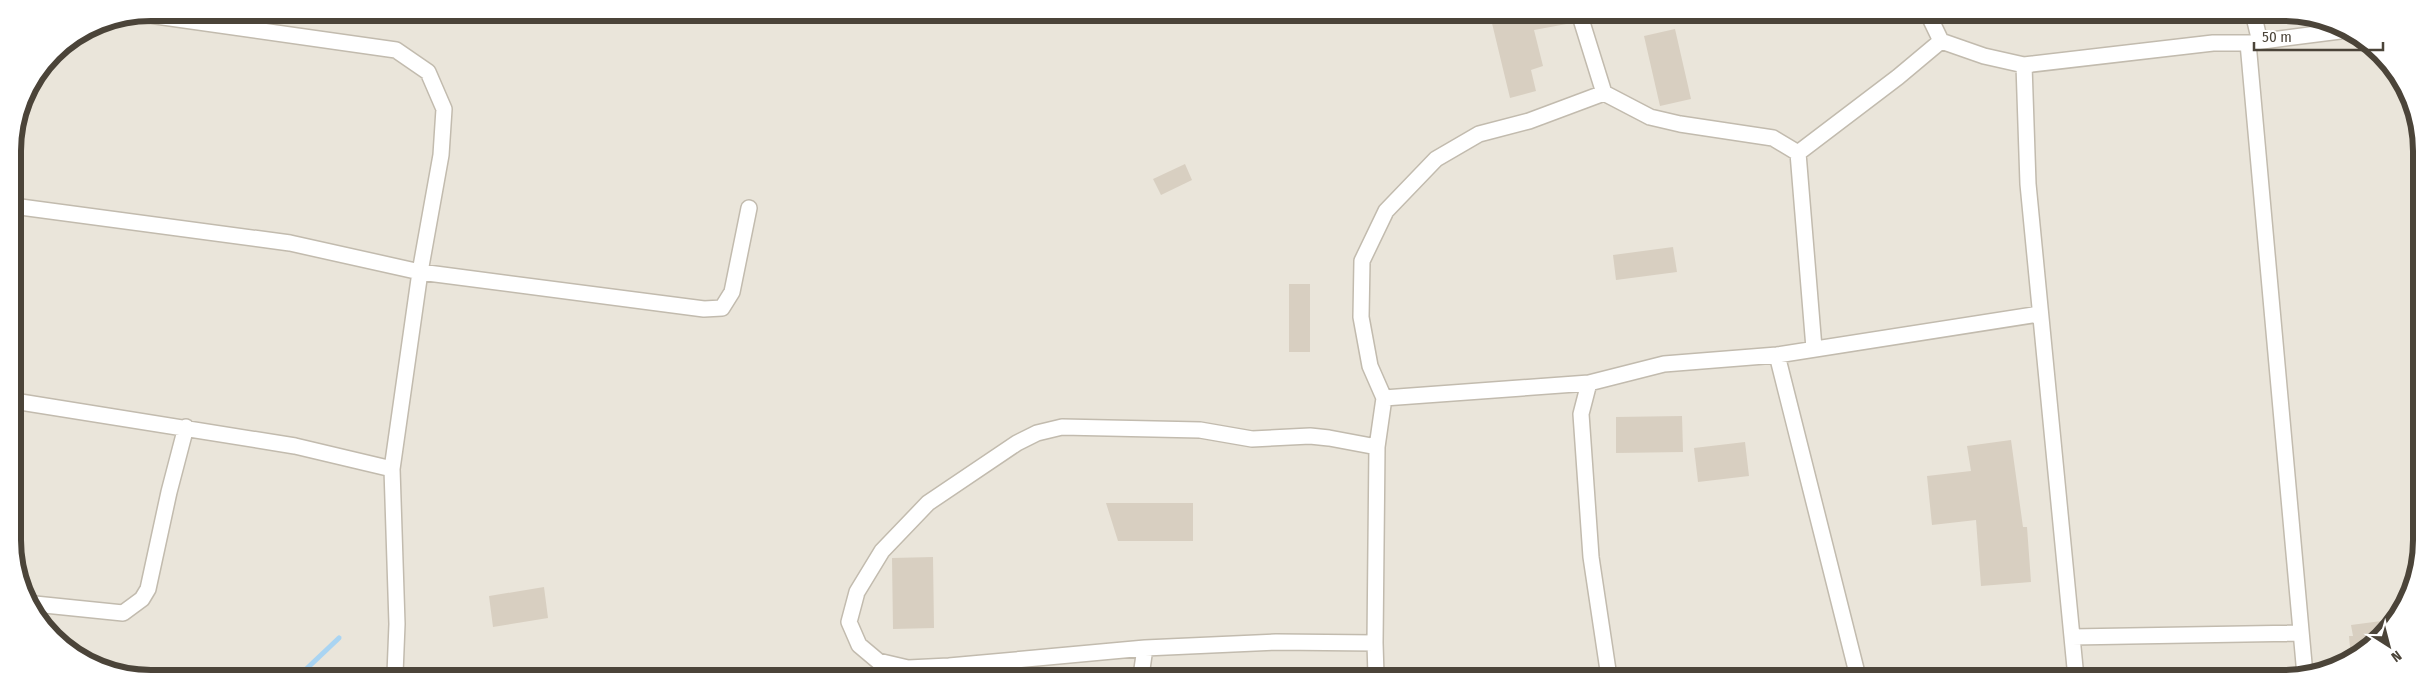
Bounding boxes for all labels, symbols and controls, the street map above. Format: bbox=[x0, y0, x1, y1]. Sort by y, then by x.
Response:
scale bar bbox=[2254, 20, 2383, 52]
text: 50 m bbox=[2262, 28, 2292, 46]
north arrow bbox=[2364, 621, 2414, 671]
text: N bbox=[2388, 647, 2405, 665]

